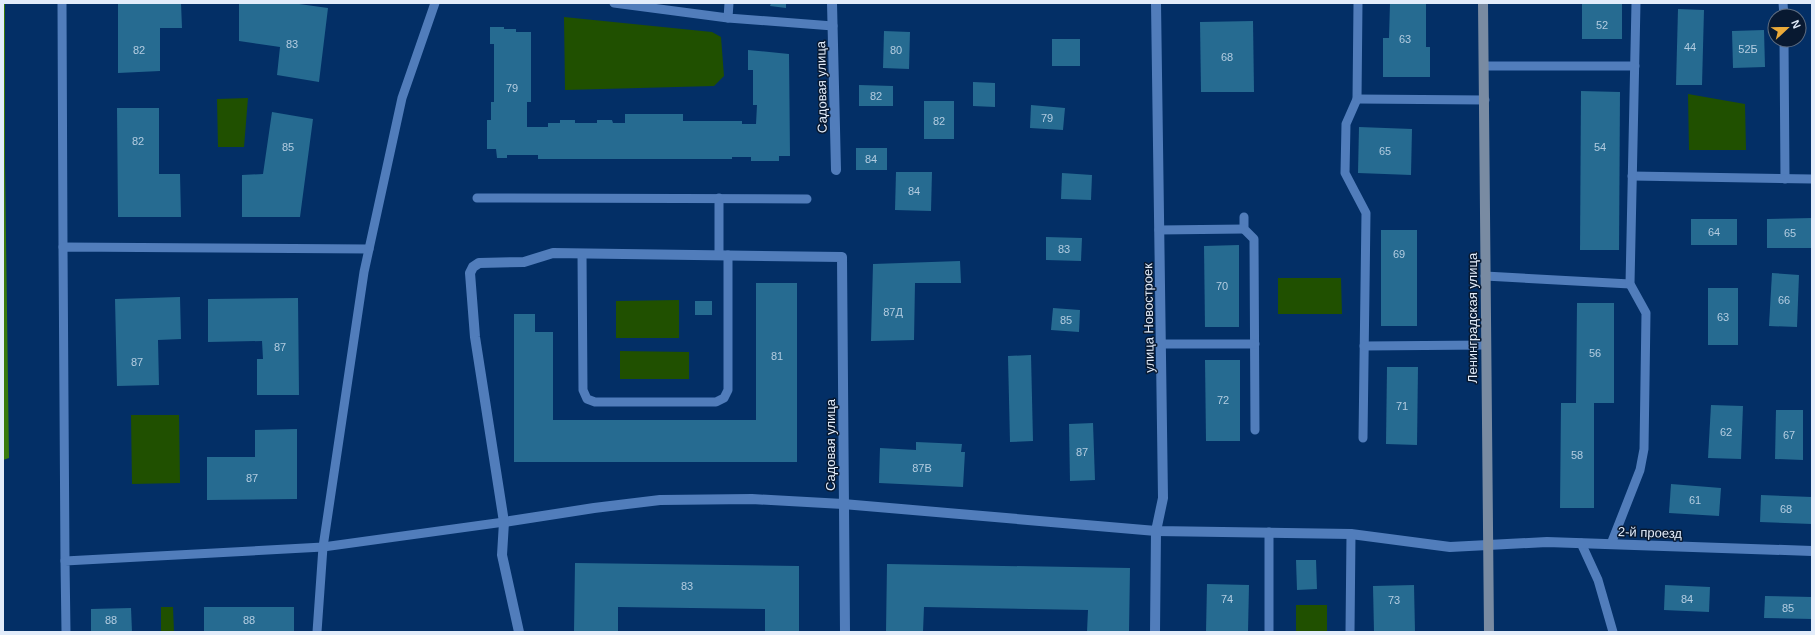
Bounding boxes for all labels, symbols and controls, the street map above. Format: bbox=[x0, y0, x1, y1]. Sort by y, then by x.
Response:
north arrow bbox=[1767, 8, 1807, 48]
text: N bbox=[1789, 18, 1803, 30]
house number: 52 bbox=[1596, 19, 1608, 31]
house number: 63 bbox=[1399, 33, 1411, 45]
house number: 83 bbox=[286, 38, 298, 50]
street label: Садовая улица bbox=[813, 40, 830, 133]
house number: 44 bbox=[1684, 41, 1696, 53]
house number: 52Б bbox=[1738, 43, 1758, 55]
house number: 82 bbox=[133, 44, 145, 56]
house number: 80 bbox=[890, 44, 902, 56]
house number: 68 bbox=[1221, 51, 1233, 63]
house number: 79 bbox=[506, 82, 518, 94]
house number: 82 bbox=[870, 90, 882, 102]
house number: 79 bbox=[1041, 112, 1053, 124]
house number: 82 bbox=[933, 115, 945, 127]
house number: 82 bbox=[132, 135, 144, 147]
house number: 85 bbox=[282, 141, 294, 153]
house number: 54 bbox=[1594, 141, 1606, 153]
house number: 65 bbox=[1379, 145, 1391, 157]
house number: 84 bbox=[865, 153, 877, 165]
house number: 84 bbox=[908, 185, 920, 197]
house number: 64 bbox=[1708, 226, 1720, 238]
house number: 65 bbox=[1784, 227, 1796, 239]
house number: 83 bbox=[1058, 243, 1070, 255]
house number: 69 bbox=[1393, 248, 1405, 260]
street label: Ленинградская улица bbox=[1465, 252, 1480, 383]
street label: улица Новостроек bbox=[1140, 263, 1157, 373]
house number: 70 bbox=[1216, 280, 1228, 292]
house number: 66 bbox=[1778, 294, 1790, 306]
house number: 87Д bbox=[883, 306, 903, 318]
house number: 63 bbox=[1717, 311, 1729, 323]
house number: 85 bbox=[1060, 314, 1072, 326]
house number: 87 bbox=[274, 341, 286, 353]
house number: 56 bbox=[1589, 347, 1601, 359]
house number: 81 bbox=[771, 350, 783, 362]
house number: 87 bbox=[131, 356, 143, 368]
house number: 72 bbox=[1217, 394, 1229, 406]
street label: Садовая улица bbox=[823, 398, 838, 491]
house number: 71 bbox=[1396, 400, 1408, 412]
house number: 62 bbox=[1720, 426, 1732, 438]
house number: 67 bbox=[1783, 429, 1795, 441]
house number: 87 bbox=[1076, 446, 1088, 458]
house number: 58 bbox=[1571, 449, 1583, 461]
house number: 87В bbox=[912, 462, 932, 474]
house number: 87 bbox=[246, 472, 258, 484]
house number: 61 bbox=[1689, 494, 1701, 506]
house number: 68 bbox=[1780, 503, 1792, 515]
street label: 2-й проезд bbox=[1618, 524, 1683, 541]
house number: 83 bbox=[681, 580, 693, 592]
house number: 74 bbox=[1221, 593, 1233, 605]
house number: 84 bbox=[1681, 593, 1693, 605]
house number: 73 bbox=[1388, 594, 1400, 606]
house number: 85 bbox=[1782, 602, 1794, 614]
house number: 88 bbox=[105, 614, 117, 626]
house number: 88 bbox=[243, 614, 255, 626]

